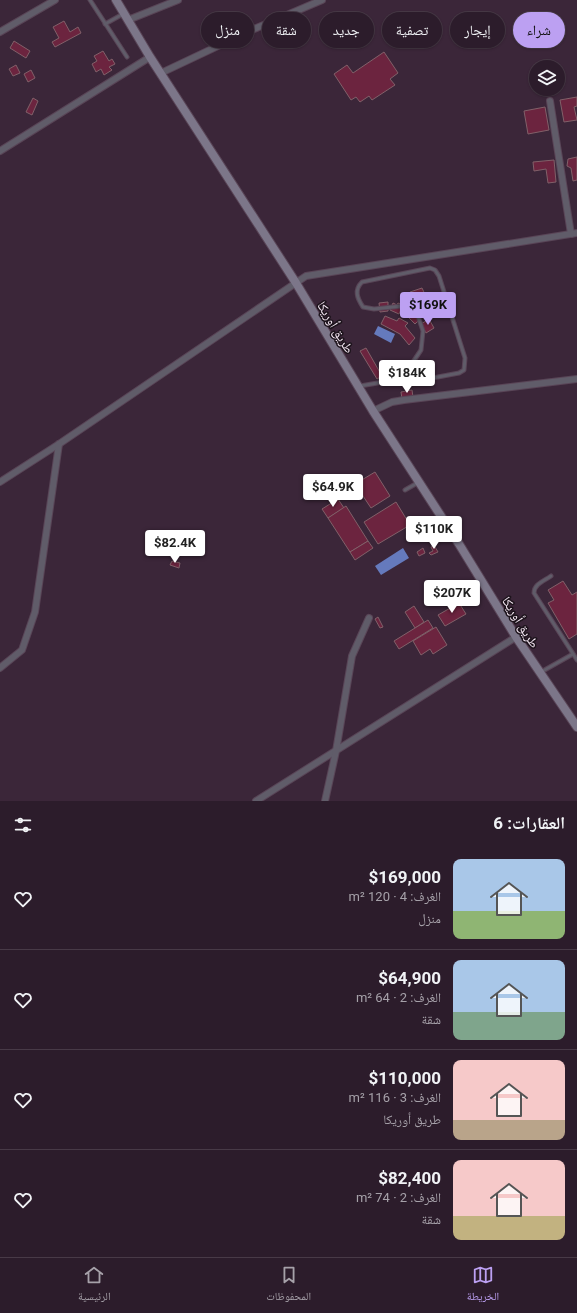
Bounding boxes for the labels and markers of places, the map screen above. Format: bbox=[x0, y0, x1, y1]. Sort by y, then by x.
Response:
pin: $169K bbox=[400, 292, 456, 326]
pin: $184K bbox=[379, 360, 435, 394]
pin: $64.9K bbox=[300, 474, 366, 508]
pin: $110K bbox=[406, 516, 462, 550]
pin: $82.4K bbox=[142, 530, 208, 564]
pin: $207K bbox=[424, 580, 480, 614]

